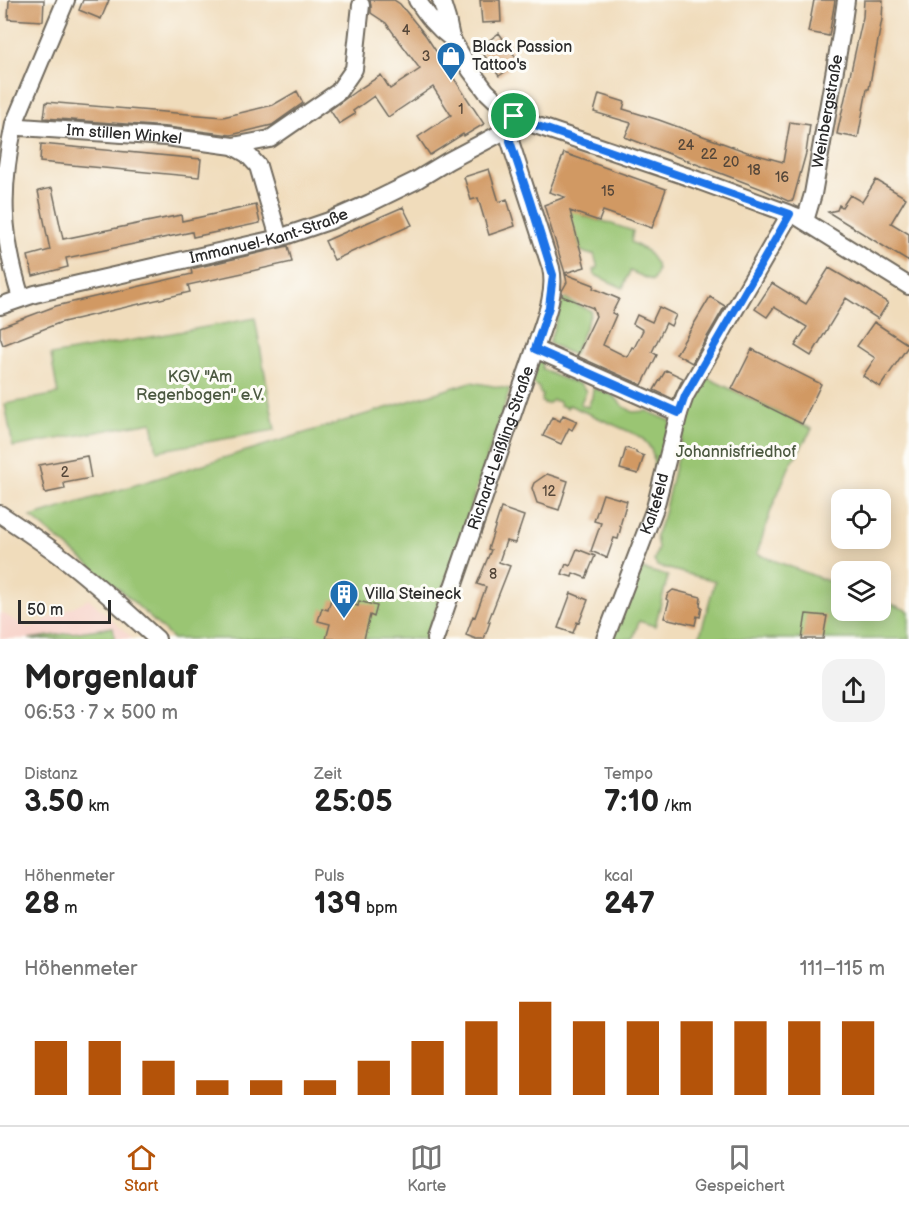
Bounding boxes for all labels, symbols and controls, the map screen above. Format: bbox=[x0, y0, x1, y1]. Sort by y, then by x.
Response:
house number: 4 bbox=[402, 22, 411, 39]
place label: Black Passion Tattoo's bbox=[472, 38, 572, 75]
shop icon: Black Passion Tattoo's bbox=[435, 40, 467, 82]
house number: 3 bbox=[422, 48, 430, 65]
street label: Weinbergstraße bbox=[808, 53, 847, 170]
pin bbox=[488, 90, 539, 141]
icon: arrive bbox=[497, 99, 530, 132]
house number: 1 bbox=[458, 101, 464, 118]
street label: Im stillen Winkel bbox=[66, 121, 183, 149]
house number: 24 bbox=[678, 137, 695, 154]
house number: 22 bbox=[701, 146, 718, 163]
house number: 20 bbox=[723, 154, 739, 171]
house number: 18 bbox=[747, 162, 761, 179]
house number: 16 bbox=[775, 169, 789, 186]
house number: 15 bbox=[601, 183, 615, 200]
street label: Immanuel-Kant-Straße bbox=[188, 204, 351, 268]
street label: Richard-Leißling-Straße bbox=[464, 363, 538, 532]
park label: KGV "Am Regenbogen" e.V. bbox=[136, 368, 264, 405]
park label: Johannisfriedhof bbox=[676, 443, 796, 462]
house number: 2 bbox=[61, 464, 70, 481]
street label: Kaltefeld bbox=[636, 471, 673, 537]
house number: 12 bbox=[542, 483, 557, 500]
map controls bbox=[831, 489, 891, 621]
button: locate bbox=[831, 489, 891, 549]
button: layers bbox=[831, 561, 891, 621]
house number: 8 bbox=[489, 566, 497, 583]
building icon: Villa Steineck bbox=[328, 578, 360, 620]
place label: Villa Steineck bbox=[365, 585, 461, 604]
scale bar bbox=[18, 597, 111, 624]
text: 50 m bbox=[27, 601, 63, 620]
text: Morgenlauf bbox=[24, 658, 198, 698]
button: share bbox=[822, 659, 885, 722]
text: 06:53 · 7 × 500 m bbox=[24, 701, 178, 725]
text: Distanz bbox=[24, 765, 78, 784]
text: Zeit bbox=[314, 765, 342, 784]
text: Tempo bbox=[604, 765, 653, 784]
text: 3.50 bbox=[24, 784, 84, 820]
text: 25:05 bbox=[314, 784, 392, 820]
text: 7:10 bbox=[604, 784, 659, 820]
text: km bbox=[84, 797, 110, 816]
text: /km bbox=[659, 797, 692, 816]
text: Höhenmeter bbox=[24, 867, 114, 886]
text: Puls bbox=[314, 867, 344, 886]
text: kcal bbox=[604, 867, 633, 886]
text: 28 bbox=[24, 886, 60, 922]
text: 139 bbox=[314, 886, 362, 922]
text: 247 bbox=[604, 886, 655, 922]
text: m bbox=[60, 899, 78, 918]
text: bpm bbox=[362, 899, 398, 918]
text: Höhenmeter bbox=[24, 957, 137, 981]
text: 111–115 m bbox=[800, 957, 885, 981]
tab: Start bbox=[124, 1141, 158, 1196]
tab: Karte bbox=[407, 1141, 446, 1196]
tab: Gespeichert bbox=[695, 1141, 785, 1196]

